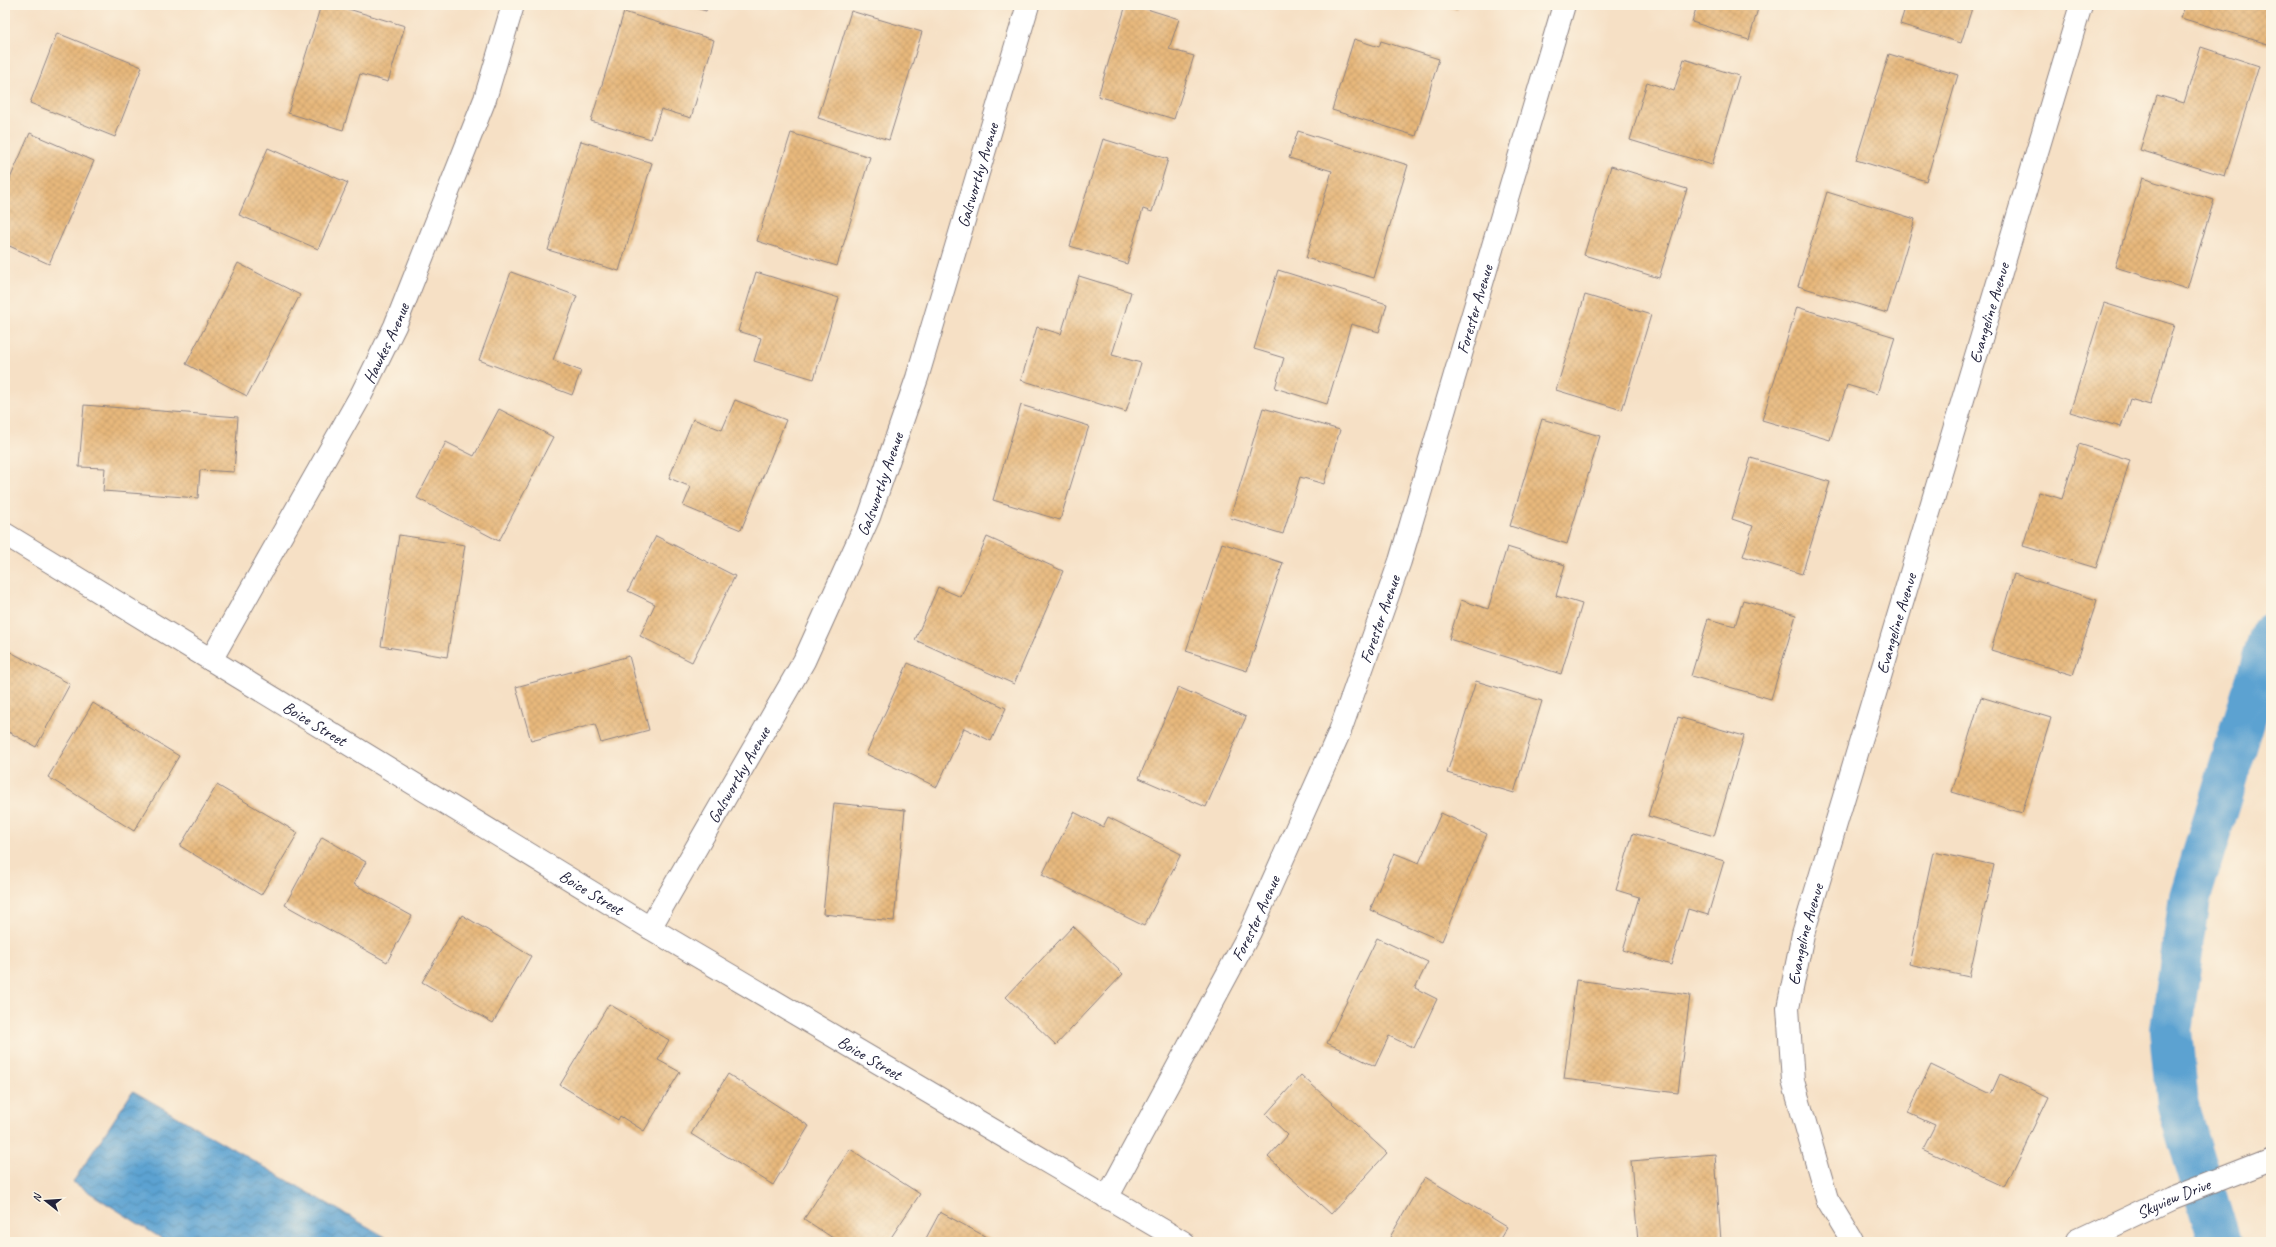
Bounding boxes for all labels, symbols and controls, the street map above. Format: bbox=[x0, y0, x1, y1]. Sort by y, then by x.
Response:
street label: Galsworthy Avenue bbox=[952, 119, 1004, 230]
street label: Evangeline Avenue bbox=[1964, 259, 2015, 366]
street label: Forester Avenue bbox=[1452, 261, 1498, 356]
street label: Hawkes Avenue bbox=[358, 299, 415, 387]
street label: Galsworthy Avenue bbox=[852, 429, 909, 539]
street label: Evangeline Avenue bbox=[1872, 569, 1922, 676]
street label: Forester Avenue bbox=[1355, 571, 1406, 666]
street label: Boice Street bbox=[279, 696, 352, 752]
street label: Galsworthy Avenue bbox=[703, 722, 776, 827]
street label: Boice Street bbox=[555, 865, 629, 921]
street label: Forester Avenue bbox=[1227, 871, 1285, 964]
street label: Evangeline Avenue bbox=[1783, 880, 1829, 987]
street label: Boice Street bbox=[834, 1031, 907, 1086]
street label: Skyview Drive bbox=[2133, 1173, 2215, 1224]
north arrow bbox=[26, 1181, 66, 1221]
text: N bbox=[29, 1191, 45, 1203]

